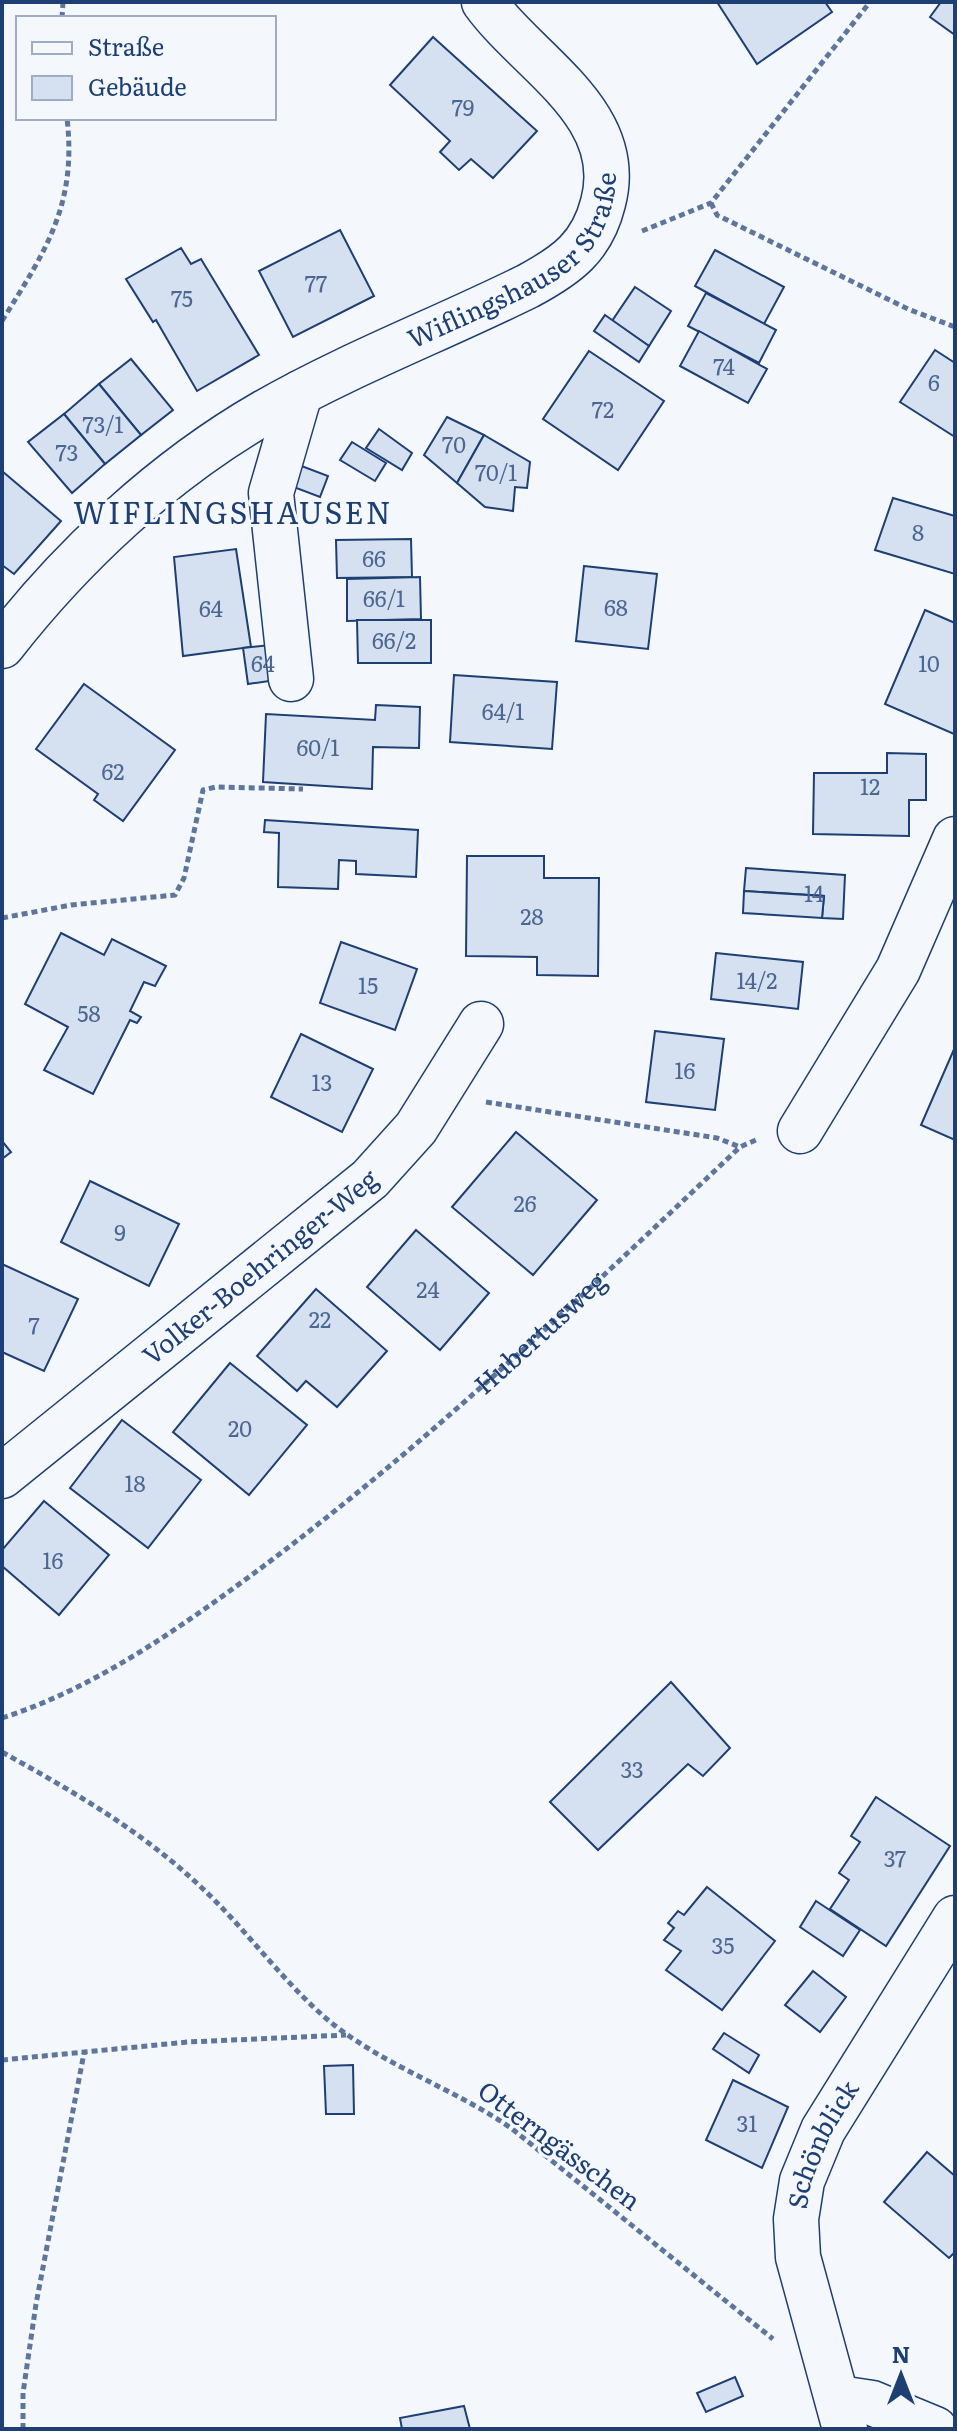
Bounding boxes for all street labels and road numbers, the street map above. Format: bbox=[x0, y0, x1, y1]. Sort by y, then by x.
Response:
street label: Wiflingshauser Straße bbox=[400, 171, 624, 356]
street label: Volker-Boehringer-Weg bbox=[133, 1158, 385, 1373]
street label: Hubertusweg bbox=[464, 1260, 614, 1402]
street label: Otterngässchen bbox=[471, 2070, 650, 2218]
street label: Schönblick bbox=[776, 2071, 867, 2211]

